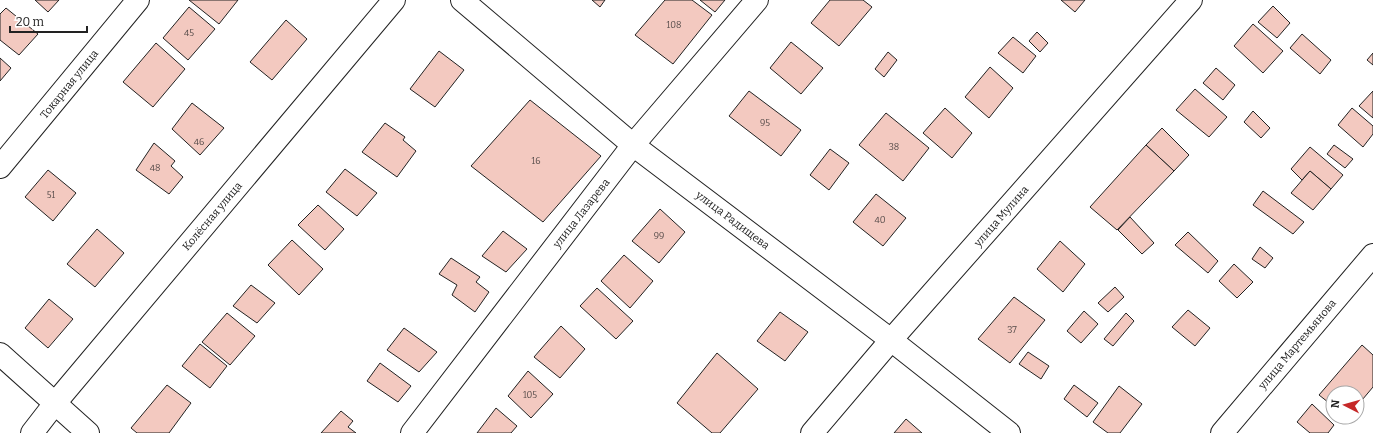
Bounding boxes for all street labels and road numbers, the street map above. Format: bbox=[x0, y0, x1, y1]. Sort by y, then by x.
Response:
street label: Токарная улица bbox=[38, 47, 101, 121]
street label: улица Лазарева bbox=[550, 176, 612, 251]
street label: Колёсная улица bbox=[180, 179, 245, 253]
street label: улица Мулина bbox=[971, 183, 1031, 250]
street label: улица Радищева bbox=[693, 188, 772, 252]
street label: улица Мартемьянова bbox=[1255, 297, 1339, 393]

